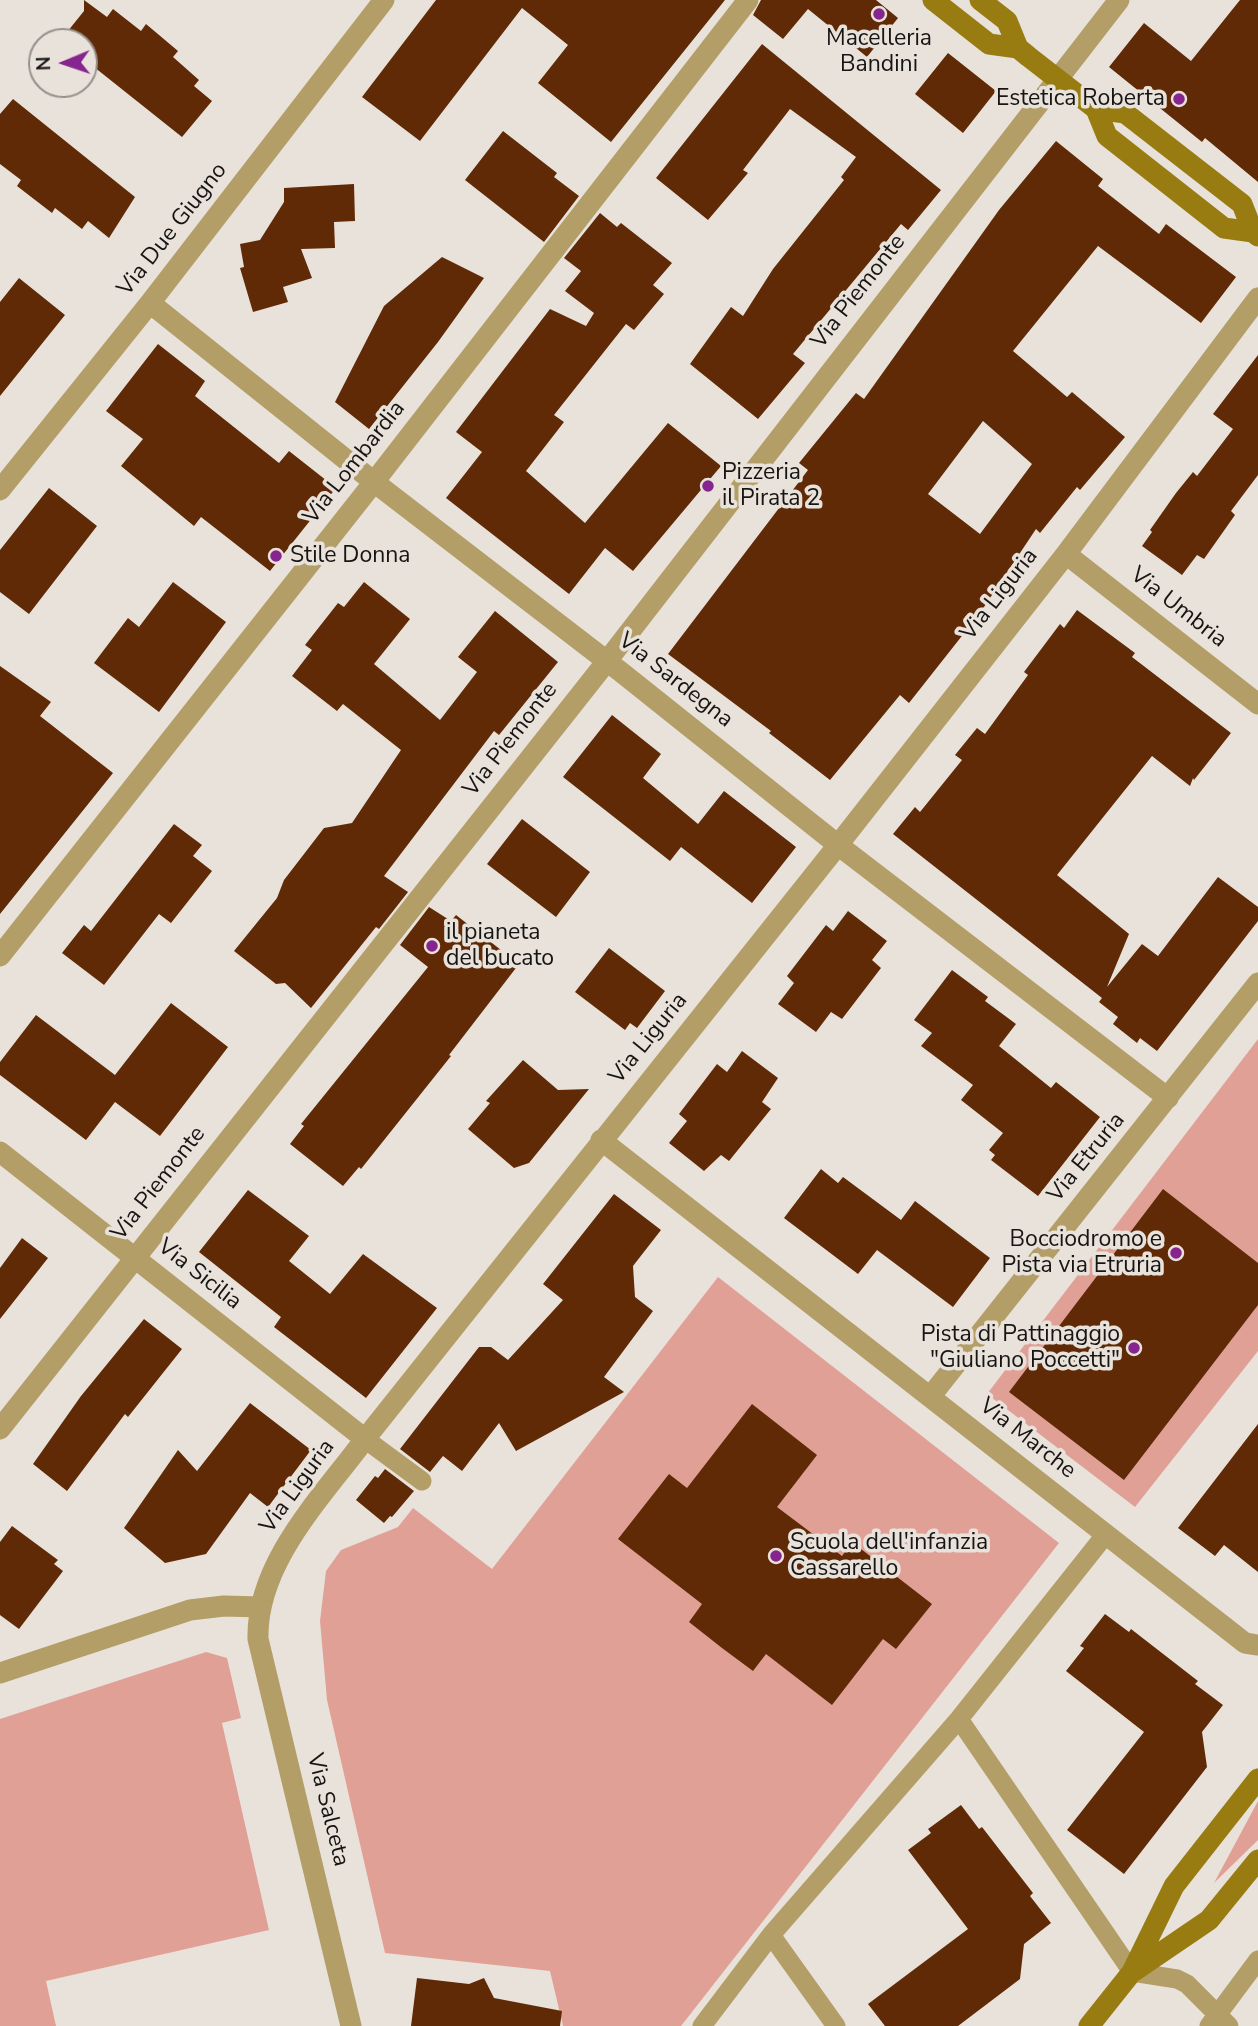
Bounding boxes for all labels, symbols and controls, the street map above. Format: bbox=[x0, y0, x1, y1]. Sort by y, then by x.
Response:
marker: Macelleria Bandini bbox=[871, 6, 887, 22]
place label: Macelleria Bandini bbox=[826, 25, 932, 79]
north arrow bbox=[28, 28, 98, 98]
text: N bbox=[31, 56, 57, 71]
place label: Estetica Roberta bbox=[996, 85, 1165, 113]
marker: Estetica Roberta bbox=[1171, 91, 1187, 107]
street label: Via Due Giugno bbox=[112, 158, 234, 302]
street label: Via Piemonte bbox=[806, 229, 912, 355]
street label: Via Lombardia bbox=[298, 396, 412, 530]
place label: Pizzeria il Pirata 2 bbox=[722, 459, 820, 513]
marker: Pizzeria il Pirata 2 bbox=[700, 478, 716, 494]
place label: Stile Donna bbox=[290, 542, 411, 570]
street label: Via Liguria bbox=[955, 543, 1045, 647]
marker: Stile Donna bbox=[268, 548, 284, 564]
street label: Via Umbria bbox=[1124, 562, 1232, 654]
street label: Via Sardegna bbox=[612, 628, 738, 734]
street label: Via Piemonte bbox=[458, 677, 564, 803]
place label: il pianeta del bucato bbox=[446, 919, 554, 973]
marker: il pianeta del bucato bbox=[424, 938, 440, 954]
street label: Via Liguria bbox=[604, 988, 694, 1090]
street label: Via Etruria bbox=[1042, 1108, 1132, 1208]
street label: Via Piemonte bbox=[106, 1121, 212, 1247]
place label: Bocciodromo e Pista via Etruria bbox=[1001, 1226, 1162, 1280]
street label: Via Sicilia bbox=[151, 1234, 247, 1316]
marker: Bocciodromo e Pista via Etruria bbox=[1168, 1245, 1184, 1261]
place label: Pista di Pattinaggio "Giuliano Poccetti" bbox=[921, 1321, 1120, 1375]
marker: Pista di Pattinaggio "Giuliano Poccetti" bbox=[1126, 1340, 1142, 1356]
street label: Via Marche bbox=[973, 1393, 1081, 1485]
street label: Via Liguria bbox=[255, 1435, 341, 1539]
place label: Scuola dell'infanzia Cassarello bbox=[790, 1529, 988, 1583]
marker: Scuola dell'infanzia Cassarello bbox=[768, 1548, 784, 1564]
street label: Via Salceta bbox=[300, 1751, 354, 1869]

